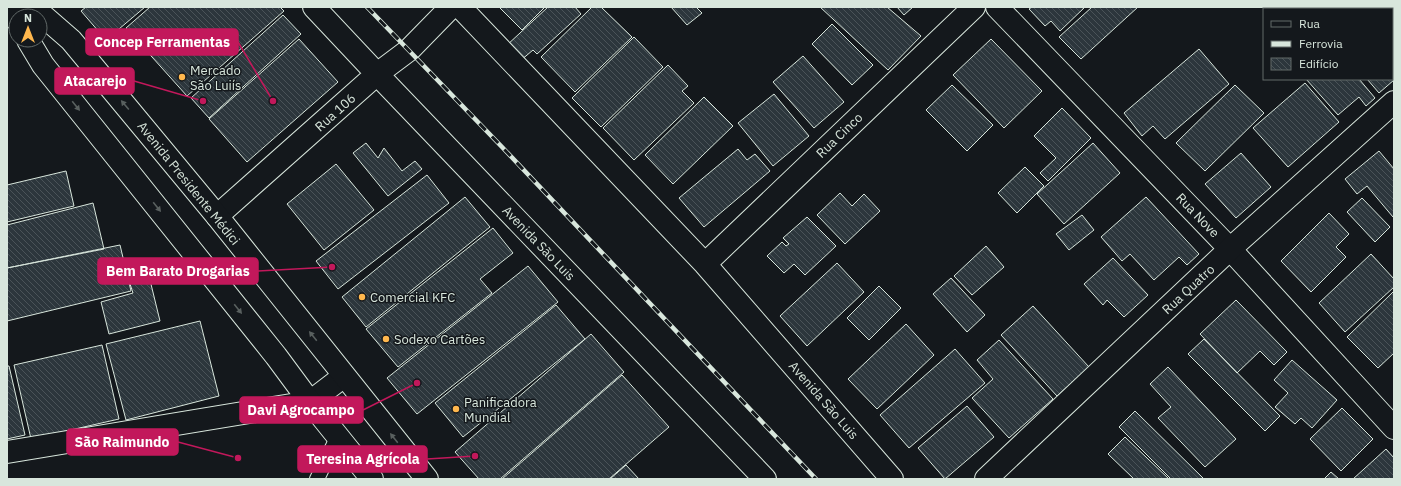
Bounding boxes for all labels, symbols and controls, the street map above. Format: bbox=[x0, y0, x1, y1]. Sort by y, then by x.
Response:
north arrow bbox=[8, 8, 48, 48]
legend bbox=[1263, 8, 1393, 80]
text: N bbox=[24, 11, 32, 25]
text: Rua bbox=[1299, 16, 1320, 31]
callout: Concep Ferramentas bbox=[86, 29, 238, 55]
text: Concep Ferramentas bbox=[94, 33, 230, 51]
text: Ferrovia bbox=[1299, 36, 1343, 51]
text: Edifício bbox=[1299, 56, 1339, 71]
place label: Mercado São Luiís bbox=[190, 62, 241, 94]
callout: Atacarejo bbox=[55, 68, 134, 94]
text: Atacarejo bbox=[63, 72, 127, 90]
marker: Mercado São Luiís bbox=[177, 72, 187, 82]
street label: Rua 106 bbox=[311, 90, 359, 135]
one-way arrow bbox=[121, 99, 129, 110]
one-way arrow bbox=[71, 100, 80, 111]
street label: Rua Cinco bbox=[813, 109, 866, 162]
street label: Avenida Presidente Médici bbox=[134, 118, 244, 248]
street label: Rua Nove bbox=[1172, 189, 1223, 241]
one-way arrow bbox=[152, 202, 161, 212]
street label: Avenida São Luis bbox=[499, 202, 579, 284]
callout: Bem Barato Drogarias bbox=[98, 258, 258, 284]
street label: Rua Quatro bbox=[1158, 261, 1218, 318]
text: Bem Barato Drogarias bbox=[106, 262, 250, 280]
place label: Comercial KFC bbox=[370, 289, 455, 306]
marker: Comercial KFC bbox=[357, 292, 367, 302]
one-way arrow bbox=[233, 303, 242, 314]
one-way arrow bbox=[308, 331, 317, 342]
place label: Sodexo Cartões bbox=[394, 331, 485, 348]
marker: Sodexo Cartões bbox=[381, 334, 391, 344]
street label: Avenida São Luis bbox=[785, 358, 862, 443]
place label: Panificadora Mundial bbox=[464, 394, 537, 426]
callout: Davi Agrocampo bbox=[240, 397, 363, 423]
text: Davi Agrocampo bbox=[247, 401, 355, 419]
marker: Panificadora Mundial bbox=[451, 404, 461, 414]
callout: São Raimundo bbox=[67, 429, 178, 455]
one-way arrow bbox=[390, 432, 398, 443]
text: São Raimundo bbox=[75, 433, 169, 451]
callout: Teresina Agrícola bbox=[298, 446, 427, 472]
text: Teresina Agrícola bbox=[306, 450, 420, 468]

